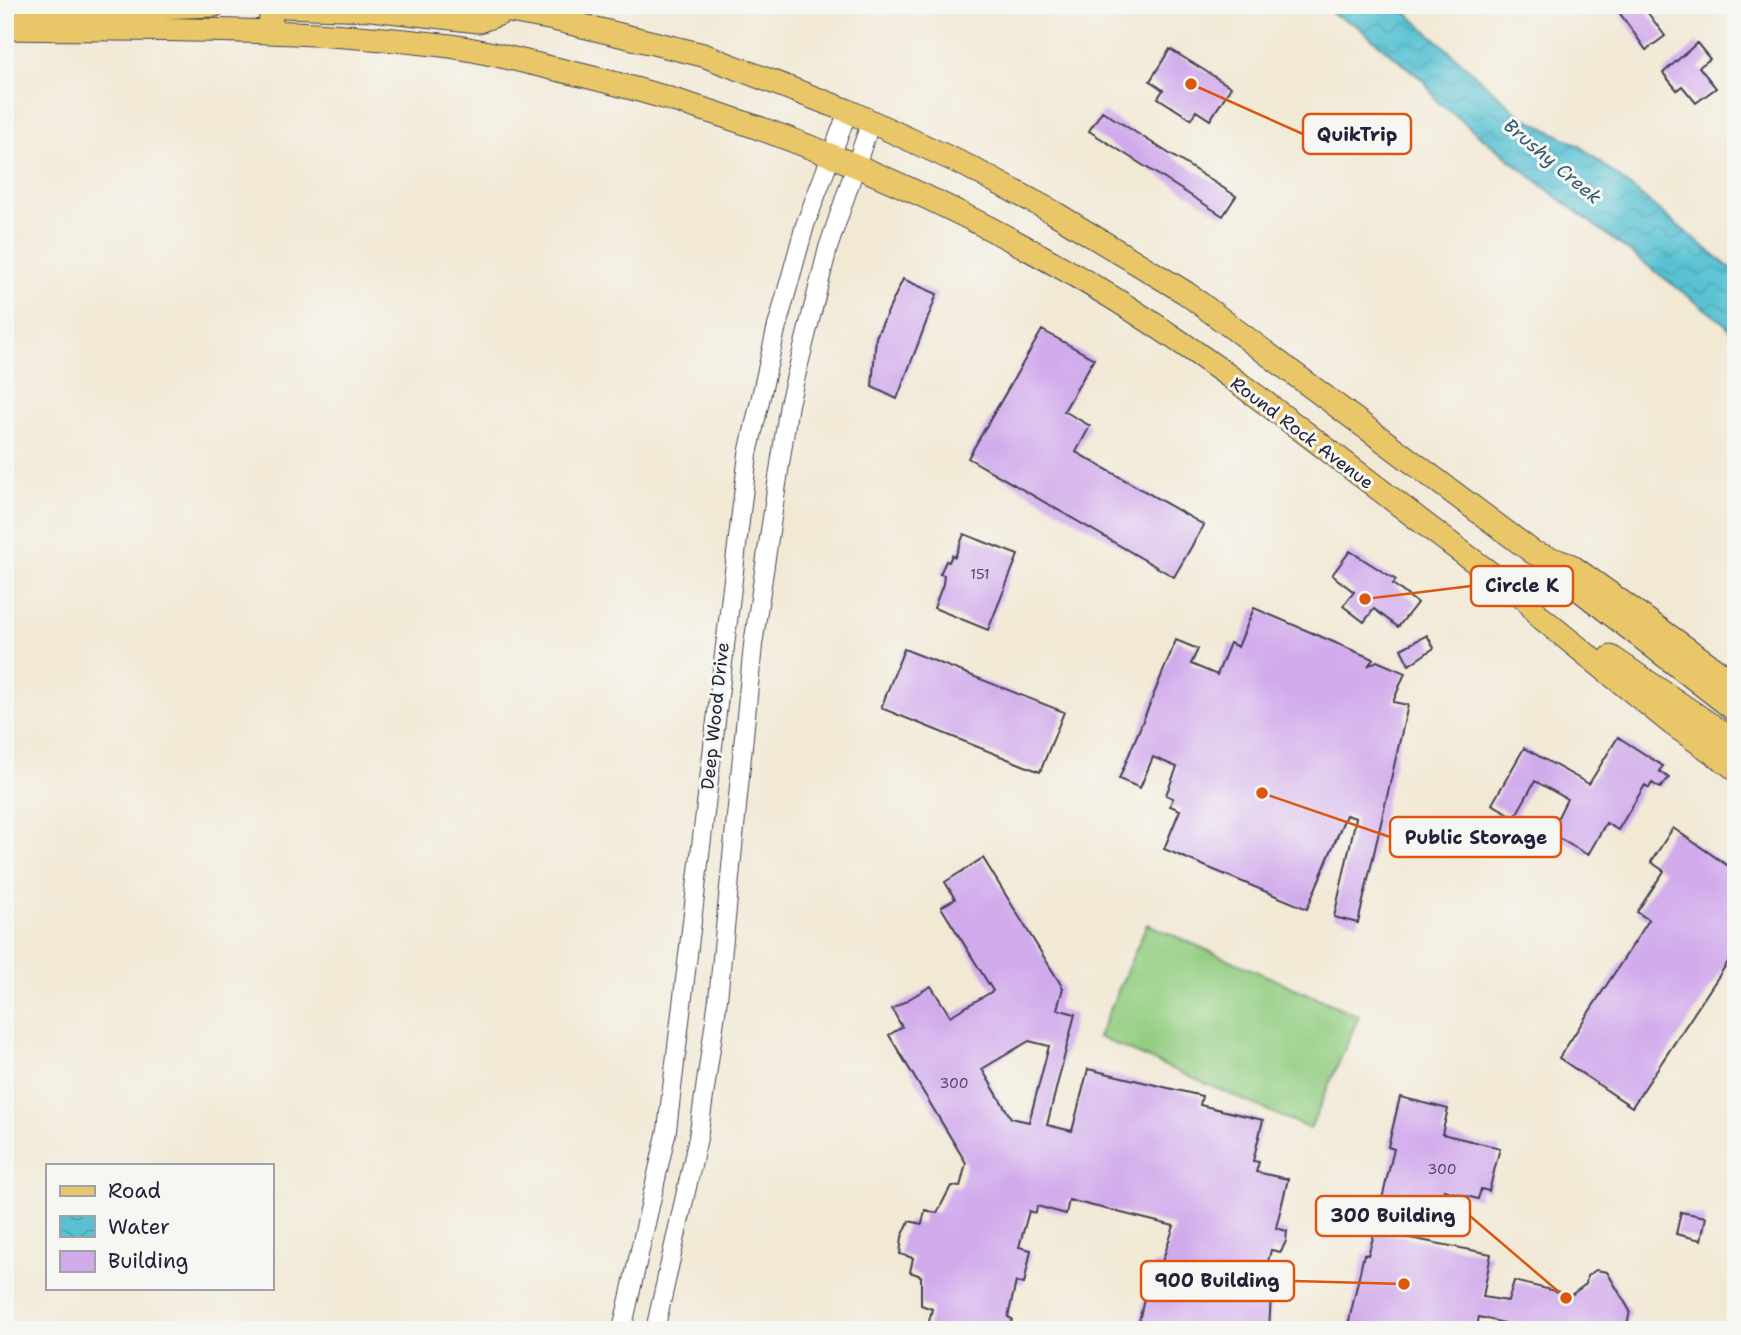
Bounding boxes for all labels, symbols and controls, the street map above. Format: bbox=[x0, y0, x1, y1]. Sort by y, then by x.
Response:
water label: Brushy Creek bbox=[1498, 113, 1607, 210]
callout: QuikTrip bbox=[1303, 114, 1411, 154]
text: QuikTrip bbox=[1317, 122, 1397, 147]
street label: Round Rock Avenue bbox=[1226, 371, 1378, 495]
house number: 151 bbox=[970, 565, 990, 583]
callout: Circle K bbox=[1471, 566, 1573, 606]
text: Circle K bbox=[1485, 573, 1559, 598]
street label: Deep Wood Drive bbox=[695, 641, 735, 791]
callout: Public Storage bbox=[1390, 817, 1561, 857]
text: Public Storage bbox=[1405, 825, 1547, 850]
house number: 300 bbox=[939, 1074, 969, 1092]
house number: 300 bbox=[1427, 1160, 1457, 1178]
legend bbox=[46, 1164, 273, 1290]
text: Road bbox=[108, 1177, 161, 1205]
callout: 300 Building bbox=[1316, 1196, 1470, 1236]
text: 300 Building bbox=[1330, 1203, 1456, 1228]
text: Water bbox=[108, 1213, 170, 1241]
text: Building bbox=[108, 1247, 188, 1275]
callout: 900 Building bbox=[1141, 1261, 1294, 1301]
text: 900 Building bbox=[1154, 1268, 1280, 1293]

